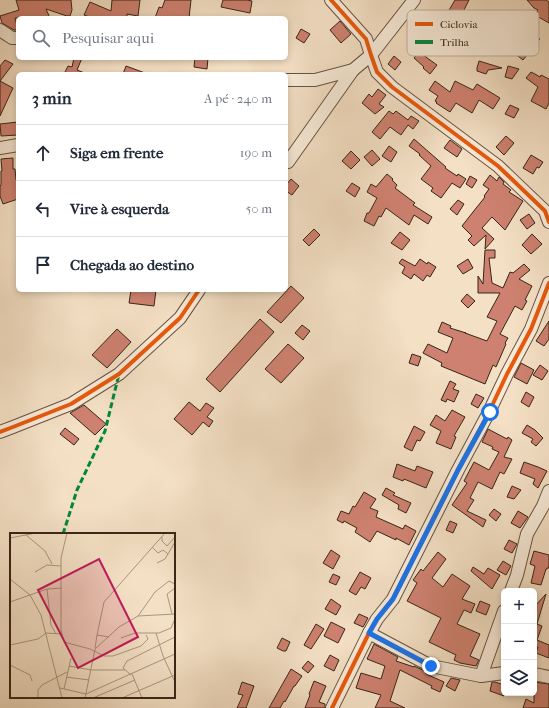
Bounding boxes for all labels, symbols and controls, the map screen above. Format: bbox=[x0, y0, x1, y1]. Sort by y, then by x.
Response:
legend bbox=[407, 10, 539, 56]
search box bbox=[16, 16, 288, 60]
text: Ciclovia bbox=[440, 18, 478, 31]
icon: search bbox=[30, 27, 52, 49]
text: Pesquisar aqui bbox=[62, 29, 154, 47]
text: Trilha bbox=[440, 36, 470, 49]
text: 3 min bbox=[32, 88, 72, 108]
text: A pé · 240 m bbox=[204, 91, 272, 106]
icon: ahead bbox=[32, 142, 54, 164]
text: Siga em frente bbox=[70, 144, 163, 162]
text: 190 m bbox=[240, 145, 272, 160]
icon: left bbox=[32, 198, 54, 220]
text: Vire à esquerda bbox=[70, 200, 169, 218]
text: 50 m bbox=[246, 201, 272, 216]
icon: arrive bbox=[32, 254, 54, 276]
text: Chegada ao destino bbox=[70, 256, 194, 274]
route start bbox=[481, 403, 499, 421]
inset map bbox=[10, 533, 175, 698]
map controls bbox=[501, 588, 537, 696]
button: + bbox=[501, 588, 537, 624]
button: − bbox=[501, 624, 537, 660]
route end bbox=[422, 657, 440, 675]
button: layers bbox=[501, 660, 537, 696]

